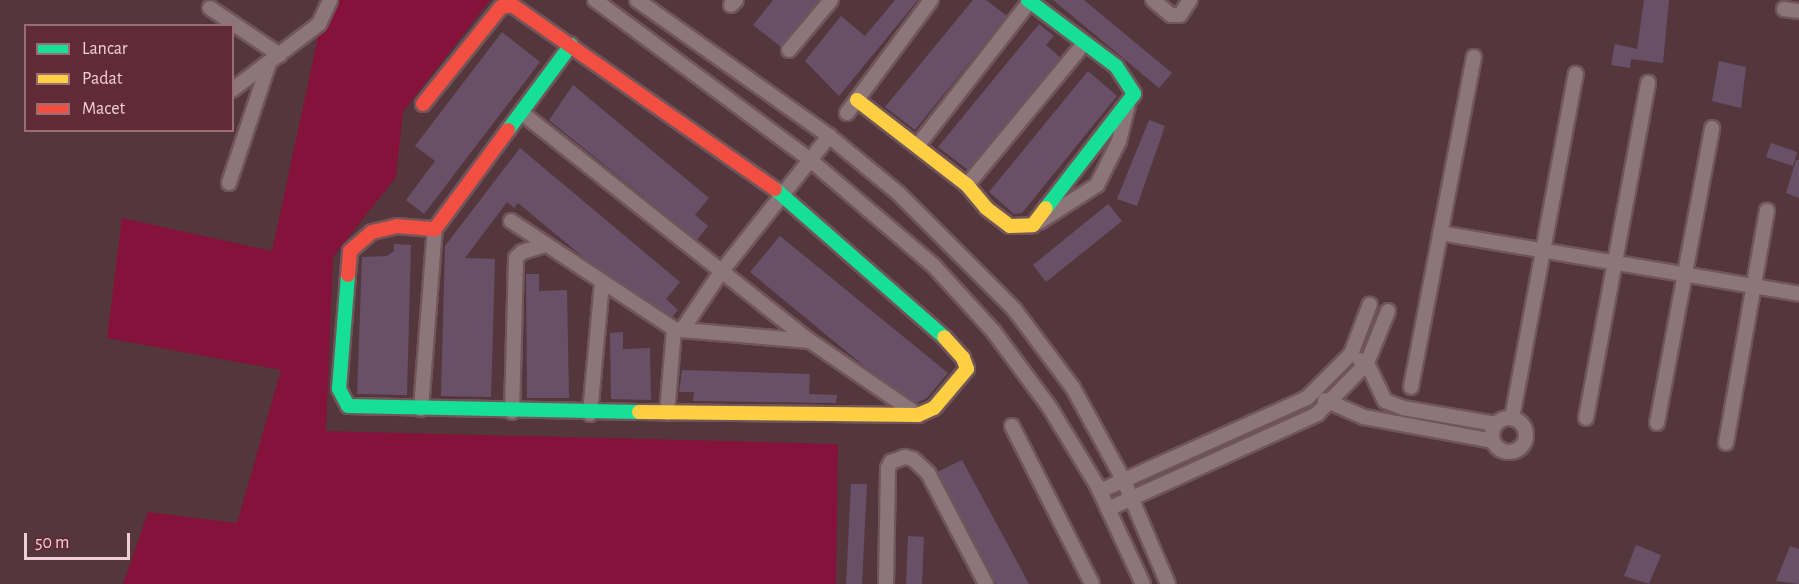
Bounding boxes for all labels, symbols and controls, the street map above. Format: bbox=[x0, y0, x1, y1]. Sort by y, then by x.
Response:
legend bbox=[24, 24, 234, 132]
text: Lancar bbox=[82, 40, 128, 58]
text: Padat bbox=[82, 70, 123, 88]
text: Macet bbox=[82, 100, 125, 118]
scale bar bbox=[27, 521, 134, 559]
text: 50 m bbox=[35, 534, 69, 552]

